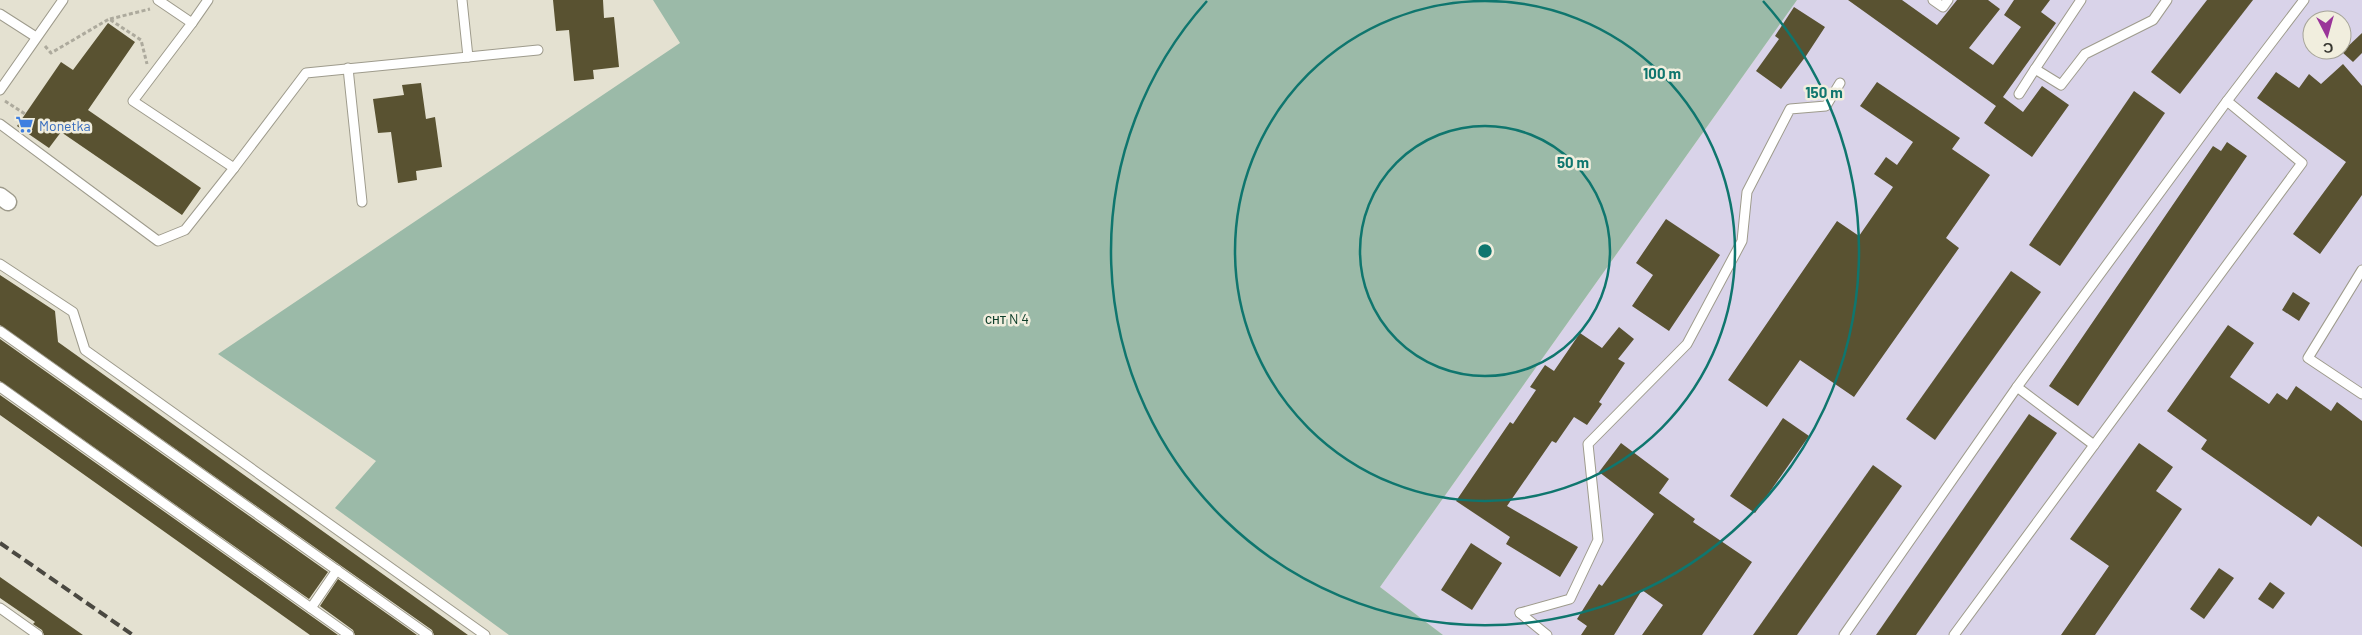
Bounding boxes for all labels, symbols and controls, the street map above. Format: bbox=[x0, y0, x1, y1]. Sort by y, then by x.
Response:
north arrow bbox=[2302, 10, 2352, 60]
text: С bbox=[2322, 39, 2334, 57]
text: 100 m bbox=[1643, 64, 1681, 82]
text: 150 m bbox=[1805, 83, 1843, 101]
supermarket icon: Monetka bbox=[15, 115, 35, 135]
place label: Monetka bbox=[39, 117, 91, 134]
text: 50 m bbox=[1557, 153, 1589, 171]
centre of rings bbox=[1476, 242, 1494, 260]
park label: снт N 4 bbox=[985, 310, 1029, 327]

